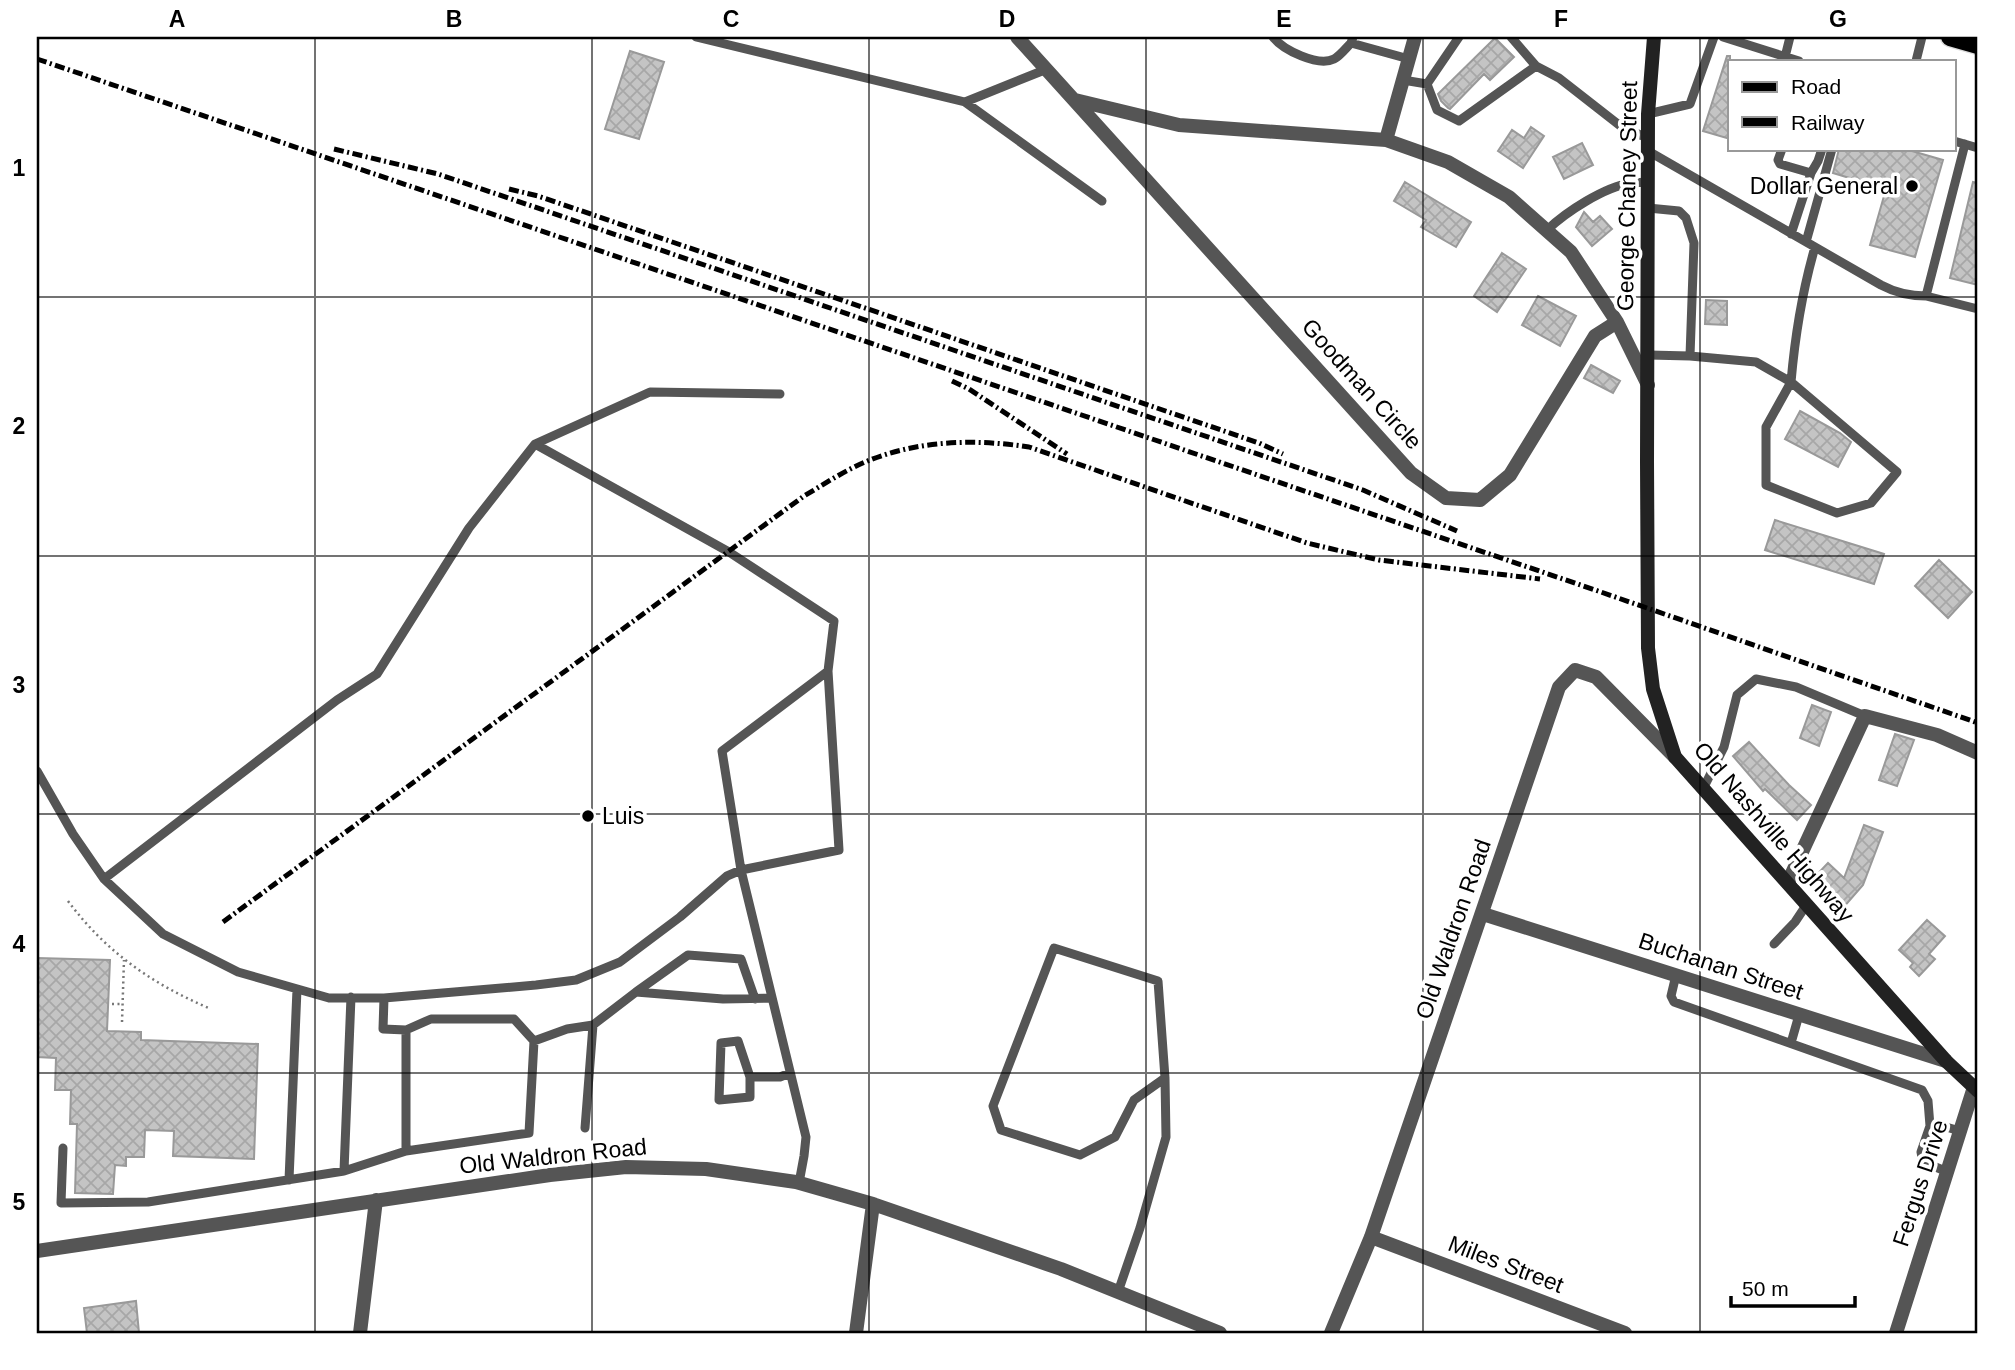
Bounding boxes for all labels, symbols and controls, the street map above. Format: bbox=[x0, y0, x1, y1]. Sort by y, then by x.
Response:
text: A bbox=[169, 6, 185, 32]
text: B bbox=[446, 6, 462, 32]
text: C bbox=[723, 6, 739, 32]
text: D bbox=[999, 6, 1015, 32]
text: E bbox=[1276, 6, 1292, 32]
text: F bbox=[1554, 6, 1568, 32]
text: G bbox=[1829, 6, 1847, 32]
legend bbox=[1728, 60, 1955, 150]
text: Road bbox=[1791, 75, 1841, 98]
street label: George Chaney Street bbox=[1612, 80, 1642, 311]
text: Railway bbox=[1791, 111, 1865, 134]
text: 1 bbox=[13, 155, 26, 181]
place label: Dollar General bbox=[1750, 173, 1898, 199]
marker: Dollar General bbox=[1904, 178, 1920, 194]
street label: Goodman Circle bbox=[1297, 314, 1427, 454]
text: 2 bbox=[13, 413, 25, 439]
text: 3 bbox=[13, 672, 25, 698]
street label: Old Nashville Highway bbox=[1689, 737, 1860, 928]
place label: Luis bbox=[602, 803, 644, 829]
marker: Luis bbox=[580, 808, 596, 824]
street label: Old Waldron Road bbox=[1410, 836, 1496, 1022]
street label: Buchanan Street bbox=[1636, 927, 1807, 1005]
text: 4 bbox=[13, 931, 26, 957]
street label: Fergus Drive bbox=[1887, 1116, 1953, 1250]
street label: Old Waldron Road bbox=[458, 1133, 648, 1179]
text: 5 bbox=[13, 1189, 26, 1215]
street label: Miles Street bbox=[1445, 1230, 1568, 1298]
scale bar bbox=[1731, 1265, 1856, 1309]
text: 50 m bbox=[1742, 1277, 1789, 1300]

